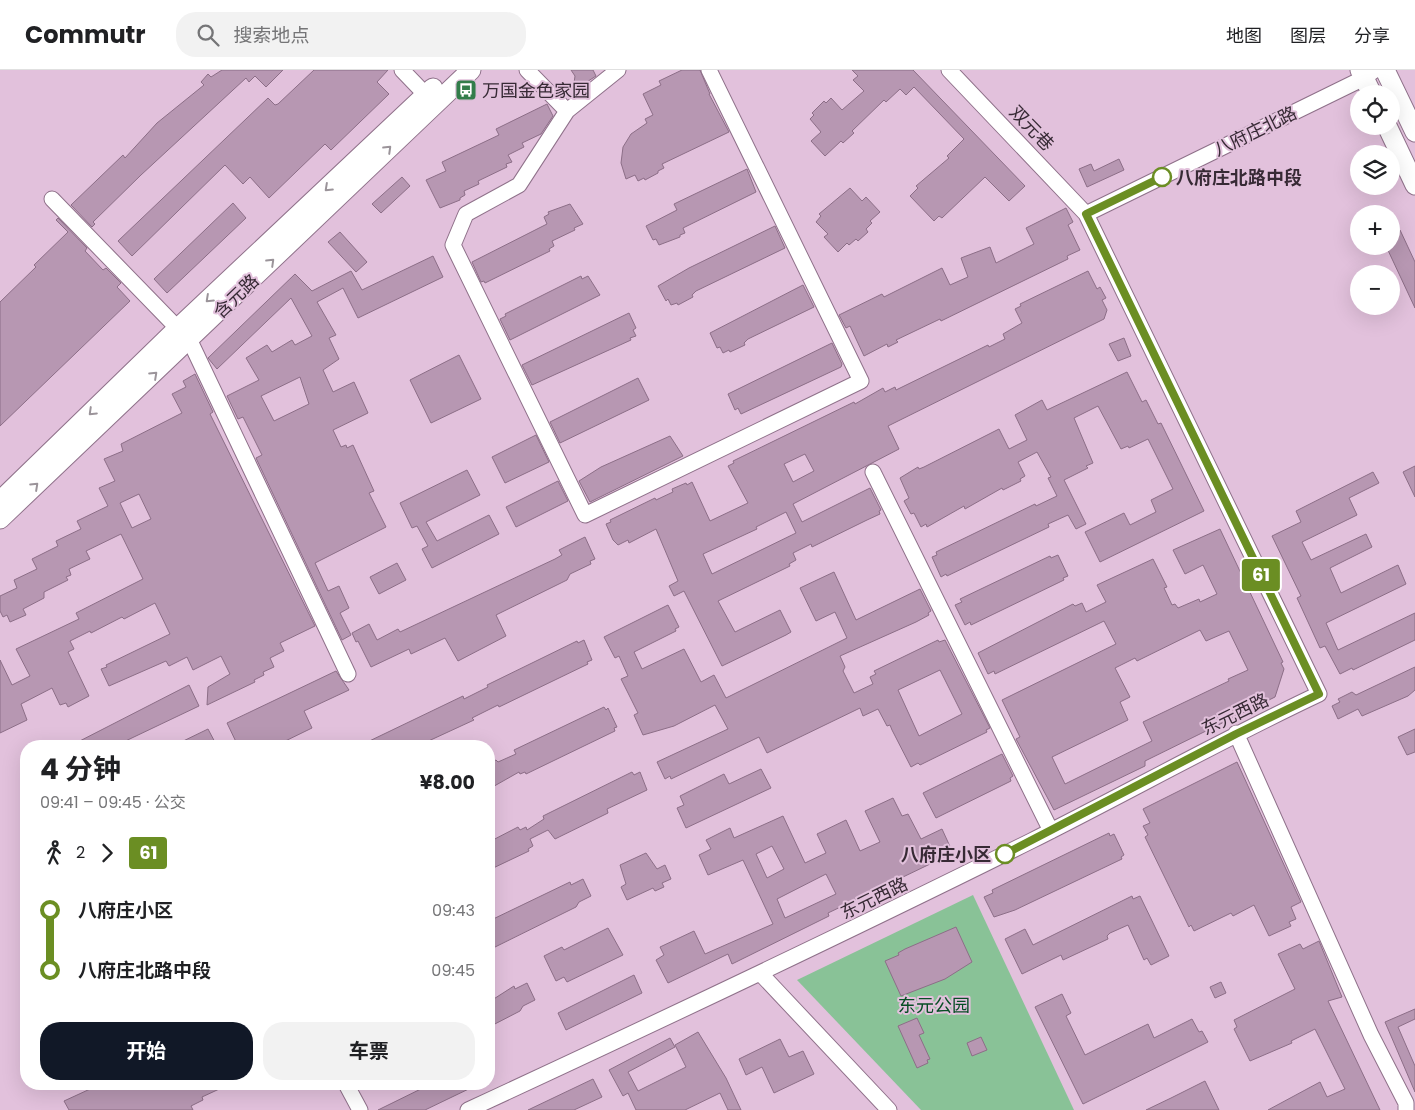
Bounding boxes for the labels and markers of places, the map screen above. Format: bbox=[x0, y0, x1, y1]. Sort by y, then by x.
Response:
bus stop icon: 万国金色家园 bbox=[454, 78, 478, 102]
place label: 万国金色家园 bbox=[482, 78, 590, 103]
place label: 八府庄北路中段 bbox=[1176, 165, 1302, 190]
marker: 八府庄北路中段 bbox=[1152, 167, 1172, 187]
place label: 八府庄小区 bbox=[901, 842, 991, 867]
marker: 八府庄小区 bbox=[995, 844, 1015, 864]

